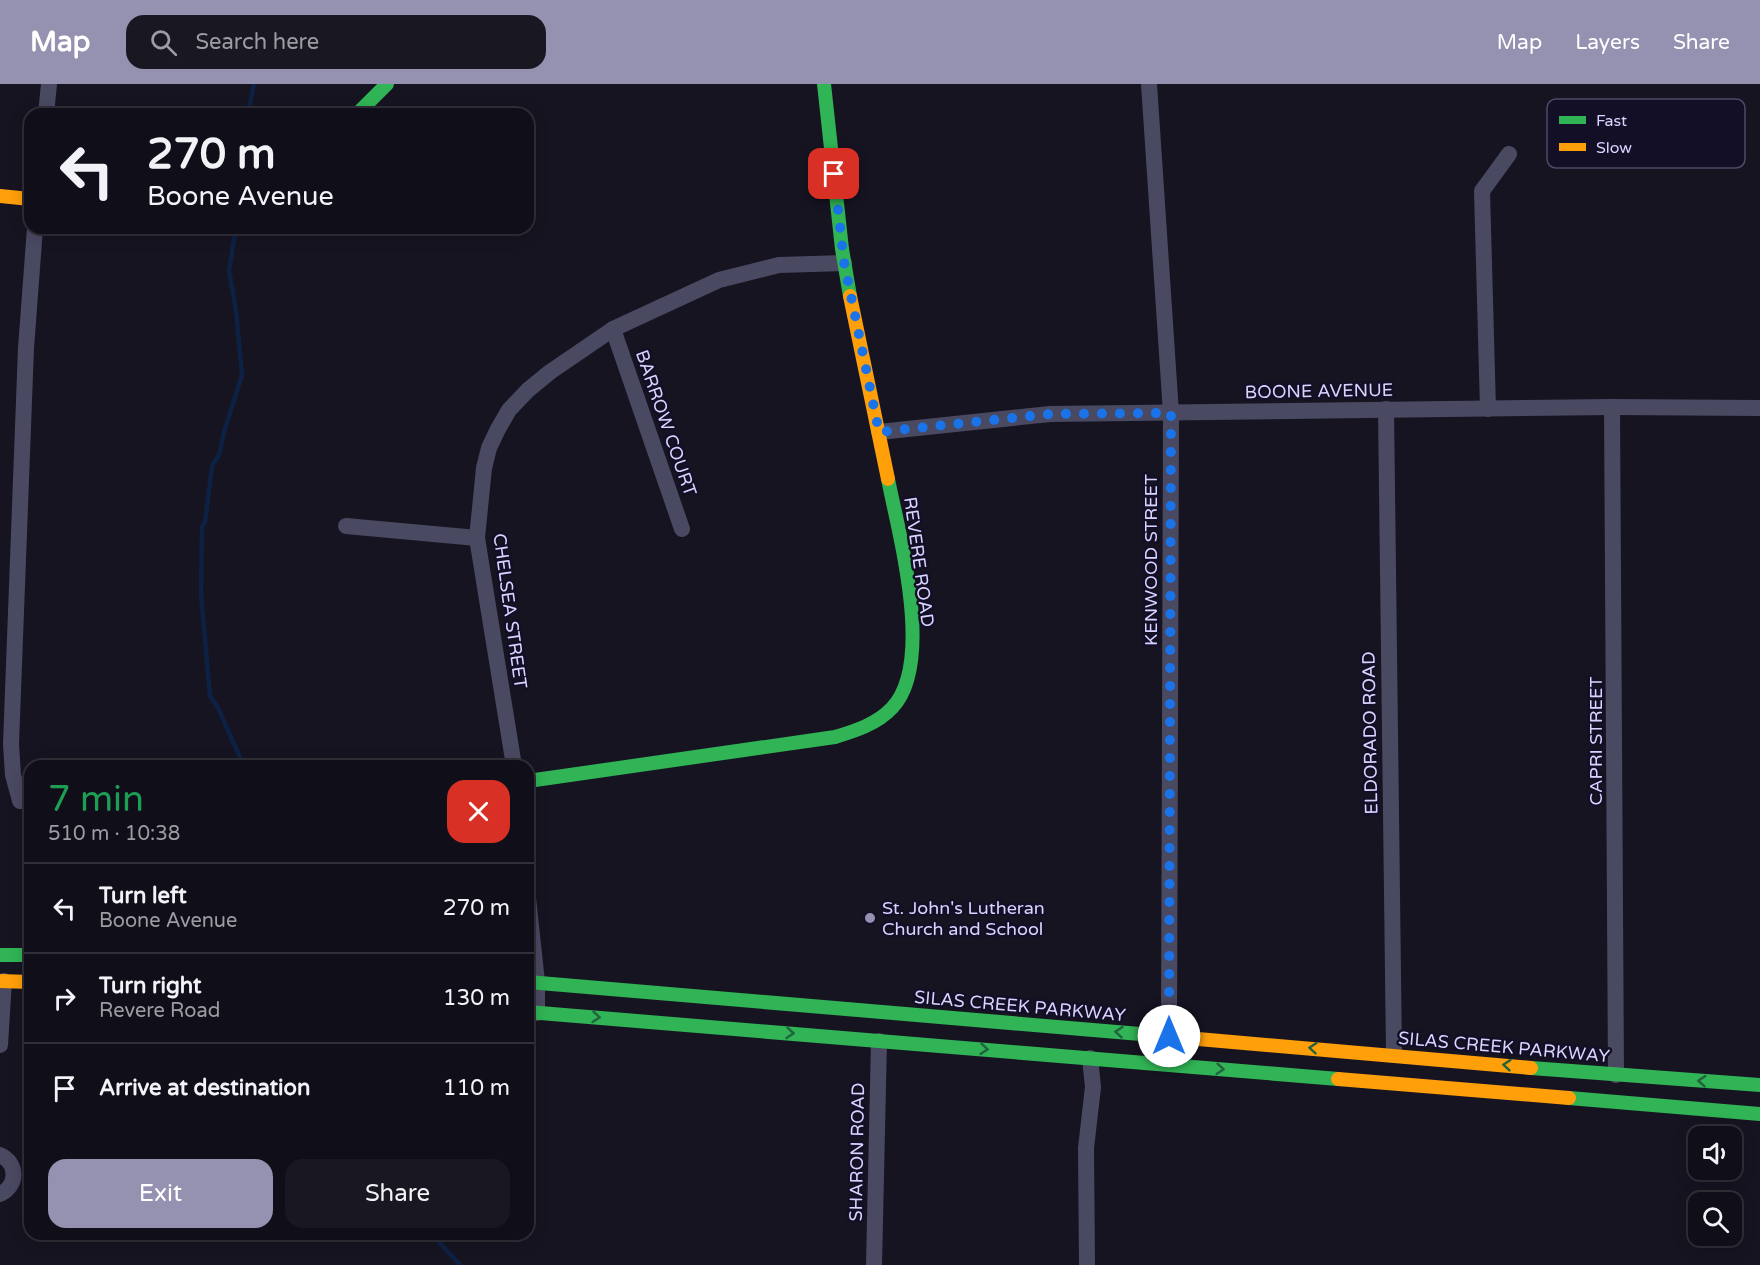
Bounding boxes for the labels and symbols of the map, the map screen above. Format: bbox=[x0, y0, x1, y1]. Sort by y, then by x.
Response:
legend bbox=[1547, 99, 1745, 168]
text: Fast bbox=[1596, 111, 1627, 131]
text: Slow bbox=[1596, 138, 1632, 158]
pin bbox=[808, 148, 859, 199]
street label: BARROW COURT bbox=[631, 347, 701, 499]
street label: BOONE AVENUE bbox=[1245, 379, 1393, 403]
street label: KENWOOD STREET bbox=[1140, 474, 1162, 646]
street label: REVERE ROAD bbox=[899, 495, 939, 629]
street label: CHELSEA STREET bbox=[488, 532, 532, 690]
street label: ELDORADO ROAD bbox=[1358, 651, 1382, 815]
street label: CAPRI STREET bbox=[1585, 677, 1607, 805]
place label: St. John's Lutheran Church and School bbox=[882, 897, 1045, 940]
marker: St. John's Lutheran Church and School bbox=[863, 911, 877, 925]
street label: SILAS CREEK PARKWAY bbox=[913, 986, 1127, 1026]
position arrow bbox=[1137, 1004, 1201, 1068]
one-way arrow bbox=[591, 1010, 600, 1023]
one-way arrow bbox=[785, 1026, 794, 1039]
one-way arrow bbox=[1114, 1026, 1123, 1039]
street label: SILAS CREEK PARKWAY bbox=[1397, 1027, 1611, 1067]
one-way arrow bbox=[1308, 1042, 1317, 1055]
one-way arrow bbox=[980, 1043, 989, 1056]
one-way arrow bbox=[1503, 1059, 1512, 1072]
one-way arrow bbox=[1216, 1062, 1225, 1075]
one-way arrow bbox=[1697, 1075, 1706, 1088]
street label: SHARON ROAD bbox=[845, 1082, 869, 1222]

